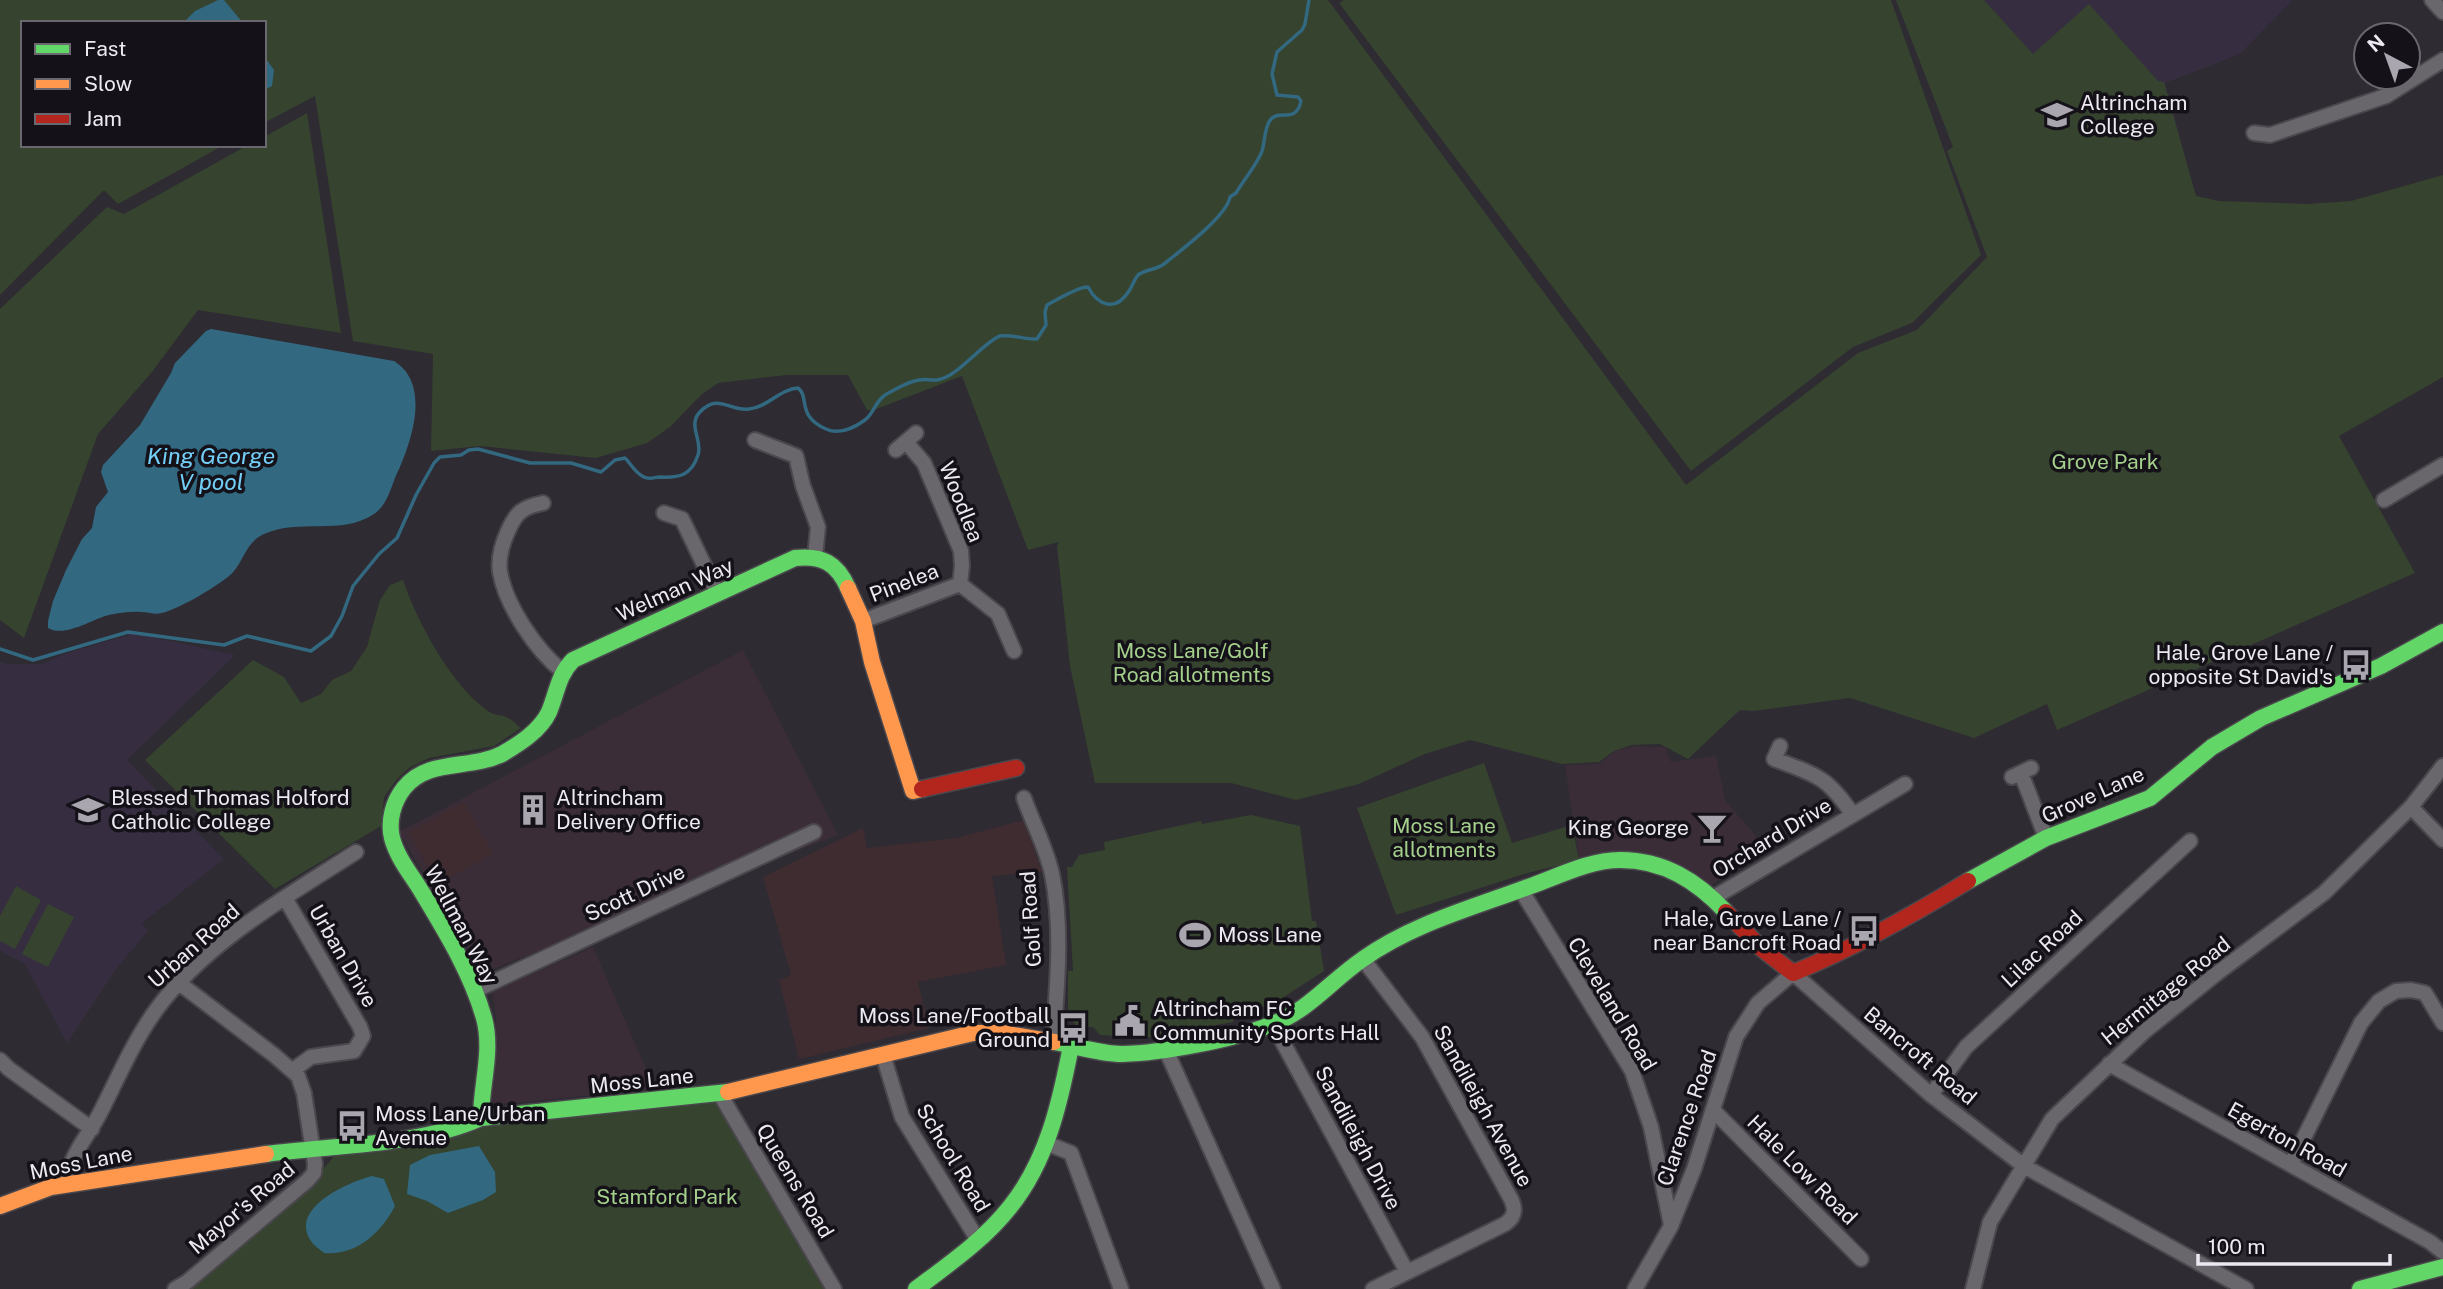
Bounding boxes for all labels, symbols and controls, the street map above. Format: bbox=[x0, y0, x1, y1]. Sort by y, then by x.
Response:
legend bbox=[21, 21, 266, 147]
north arrow bbox=[2352, 21, 2422, 91]
text: N bbox=[2363, 30, 2389, 56]
text: Fast bbox=[84, 36, 126, 61]
text: Slow bbox=[84, 71, 132, 96]
place label: Altrincham College bbox=[2080, 90, 2187, 139]
school or university icon: Altrincham College bbox=[2040, 98, 2074, 132]
text: Jam bbox=[84, 106, 122, 131]
water label: King George V pool bbox=[147, 442, 275, 495]
park label: Grove Park bbox=[2051, 449, 2159, 474]
street label: Woodlea bbox=[934, 458, 989, 546]
street label: Welman Way bbox=[612, 553, 737, 626]
street label: Pinelea bbox=[866, 558, 942, 607]
park label: Moss Lane/Golf Road allotments bbox=[1113, 638, 1271, 687]
place label: Hale, Grove Lane / opposite St David's bbox=[2149, 640, 2334, 689]
bus stop icon: Hale, Grove Lane / opposite St David's bbox=[2339, 648, 2373, 682]
street label: Grove Lane bbox=[2038, 761, 2148, 828]
place label: Blessed Thomas Holford Catholic College bbox=[111, 785, 350, 834]
place label: Altrincham Delivery Office bbox=[556, 785, 701, 834]
street label: Orchard Drive bbox=[1708, 792, 1836, 883]
school or university icon: Blessed Thomas Holford Catholic College bbox=[71, 793, 105, 827]
building icon: Altrincham Delivery Office bbox=[516, 793, 550, 827]
bar icon: King George bbox=[1695, 811, 1729, 845]
park label: Moss Lane allotments bbox=[1392, 813, 1496, 862]
place label: King George bbox=[1567, 815, 1689, 840]
street label: Scott Drive bbox=[581, 859, 689, 927]
street label: Wellman Way bbox=[420, 861, 503, 989]
street label: Golf Road bbox=[1015, 870, 1046, 968]
street label: Urban Road bbox=[143, 898, 244, 993]
street label: Urban Drive bbox=[304, 900, 383, 1012]
street label: Lilac Road bbox=[1996, 905, 2087, 992]
place label: Hale, Grove Lane / near Bancroft Road bbox=[1653, 906, 1842, 955]
bus stop icon: Hale, Grove Lane / near Bancroft Road bbox=[1847, 914, 1881, 948]
sports icon: Moss Lane bbox=[1178, 918, 1212, 952]
place label: Moss Lane bbox=[1218, 922, 1322, 947]
street label: Hermitage Road bbox=[2096, 931, 2235, 1050]
street label: Cleveland Road bbox=[1563, 932, 1662, 1075]
place label: Altrincham FC Community Sports Hall bbox=[1153, 996, 1380, 1045]
street label: Bancroft Road bbox=[1859, 1001, 1982, 1110]
place label: Moss Lane/Football Ground bbox=[859, 1003, 1050, 1052]
public building icon: Altrincham FC Community Sports Hall bbox=[1113, 1004, 1147, 1038]
bus stop icon: Moss Lane/Football Ground bbox=[1056, 1011, 1090, 1045]
street label: Sandileigh Avenue bbox=[1429, 1021, 1538, 1191]
street label: Clarence Road bbox=[1652, 1046, 1722, 1189]
street label: Sandileigh Drive bbox=[1310, 1062, 1407, 1214]
street label: Moss Lane bbox=[589, 1063, 695, 1098]
street label: Egerton Road bbox=[2223, 1097, 2351, 1182]
street label: School Road bbox=[911, 1099, 996, 1217]
place label: Moss Lane/Urban Avenue bbox=[375, 1101, 545, 1150]
bus stop icon: Moss Lane/Urban Avenue bbox=[335, 1109, 369, 1143]
street label: Hale Low Road bbox=[1742, 1110, 1862, 1230]
street label: Queens Road bbox=[751, 1119, 839, 1243]
street label: Moss Lane bbox=[28, 1140, 134, 1185]
street label: Mayor's Road bbox=[184, 1156, 300, 1259]
park label: Stamford Park bbox=[596, 1184, 738, 1209]
scale bar bbox=[2198, 1222, 2390, 1266]
text: 100 m bbox=[2208, 1234, 2265, 1259]

